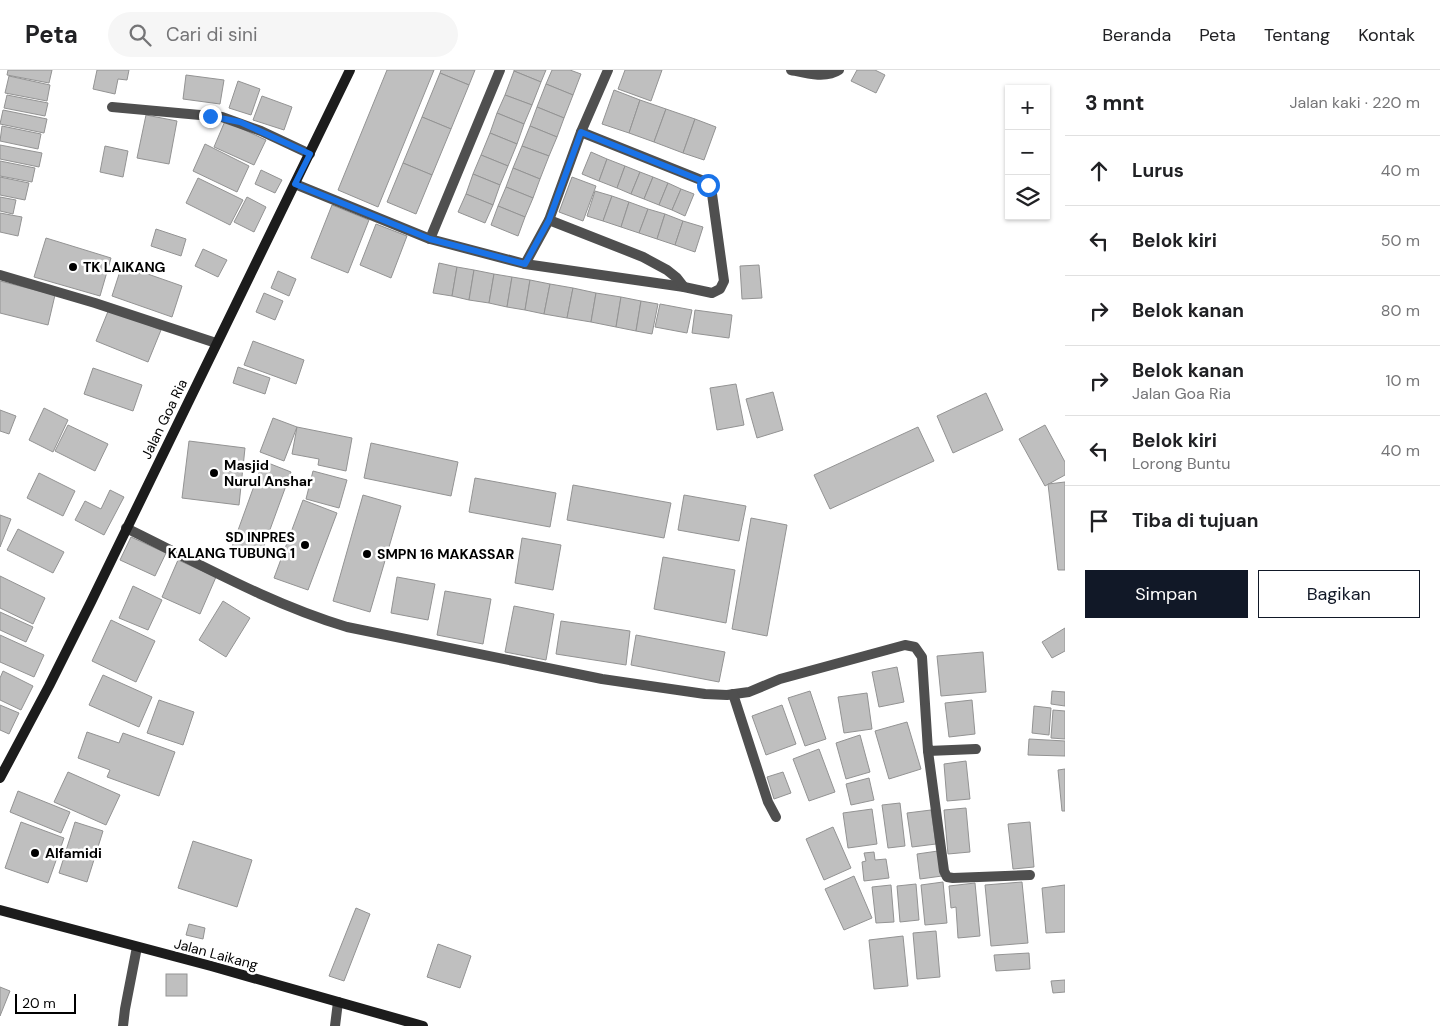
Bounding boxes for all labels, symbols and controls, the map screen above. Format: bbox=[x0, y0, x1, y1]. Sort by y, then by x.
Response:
search box bbox=[108, 12, 458, 57]
text: Peta bbox=[25, 19, 78, 50]
icon: search bbox=[126, 21, 154, 49]
text: Cari di sini bbox=[166, 22, 258, 47]
text: Beranda bbox=[1102, 23, 1171, 47]
text: Peta bbox=[1199, 23, 1236, 47]
text: Tentang bbox=[1264, 23, 1330, 47]
text: Kontak bbox=[1358, 23, 1415, 47]
map controls bbox=[1005, 85, 1050, 220]
button: + bbox=[1005, 85, 1050, 130]
text: 3 mnt bbox=[1085, 89, 1144, 117]
text: Jalan kaki · 220 m bbox=[1290, 92, 1420, 113]
route end bbox=[199, 105, 222, 128]
button: − bbox=[1005, 130, 1050, 175]
icon: ahead bbox=[1085, 157, 1113, 185]
text: Lurus bbox=[1132, 158, 1184, 183]
text: 40 m bbox=[1381, 160, 1420, 181]
route start bbox=[697, 174, 720, 197]
button: layers bbox=[1005, 175, 1050, 220]
icon: left bbox=[1085, 227, 1113, 255]
text: Belok kiri bbox=[1132, 228, 1217, 253]
text: 50 m bbox=[1381, 230, 1420, 251]
place label: TK LAIKANG bbox=[83, 258, 166, 276]
marker: TK LAIKANG bbox=[67, 261, 79, 273]
icon: right bbox=[1085, 297, 1113, 325]
text: Belok kanan bbox=[1132, 298, 1244, 323]
text: 80 m bbox=[1381, 300, 1420, 321]
text: Belok kanan bbox=[1132, 358, 1244, 383]
icon: right bbox=[1085, 367, 1113, 395]
text: 10 m bbox=[1386, 370, 1420, 391]
street label: Jalan Goa Ria bbox=[137, 376, 191, 462]
text: Jalan Goa Ria bbox=[1132, 383, 1231, 404]
text: Belok kiri bbox=[1132, 428, 1217, 453]
icon: left bbox=[1085, 437, 1113, 465]
text: 40 m bbox=[1381, 440, 1420, 461]
text: Lorong Buntu bbox=[1132, 453, 1231, 474]
place label: Masjid Nurul Anshar bbox=[224, 456, 313, 490]
marker: Masjid Nurul Anshar bbox=[208, 467, 220, 479]
icon: arrive bbox=[1085, 507, 1113, 535]
text: Tiba di tujuan bbox=[1132, 508, 1258, 533]
place label: SD INPRES KALANG TUBUNG 1 bbox=[168, 528, 295, 562]
marker: SD INPRES KALANG TUBUNG 1 bbox=[299, 539, 311, 551]
place label: SMPN 16 MAKASSAR bbox=[377, 545, 514, 563]
marker: SMPN 16 MAKASSAR bbox=[361, 548, 373, 560]
button: Simpan bbox=[1085, 570, 1248, 618]
button: Bagikan bbox=[1258, 570, 1420, 618]
place label: Alfamidi bbox=[45, 844, 102, 862]
marker: Alfamidi bbox=[29, 847, 41, 859]
street label: Jalan Laikang bbox=[172, 934, 260, 974]
scale bar bbox=[15, 991, 76, 1014]
text: 20 m bbox=[22, 994, 56, 1012]

